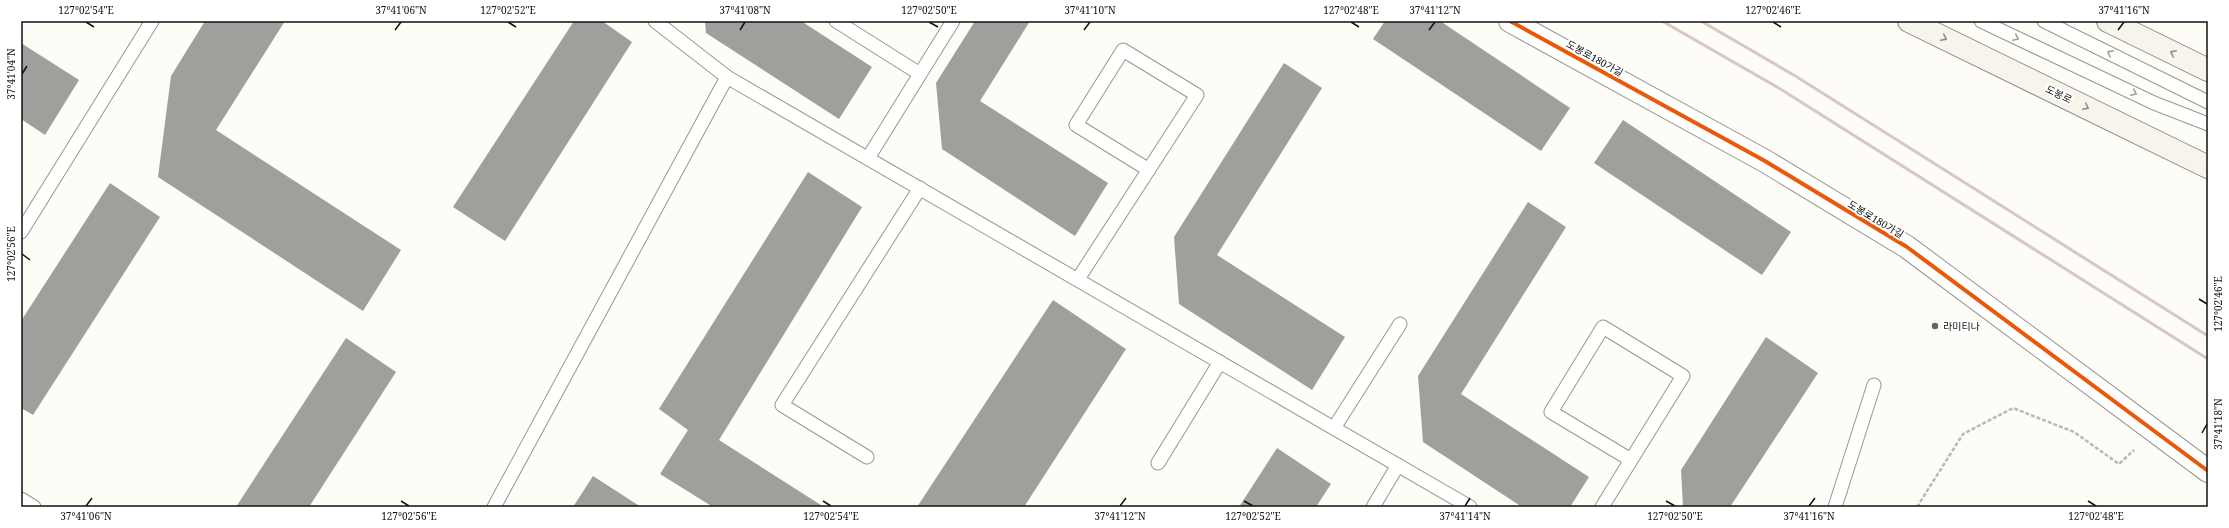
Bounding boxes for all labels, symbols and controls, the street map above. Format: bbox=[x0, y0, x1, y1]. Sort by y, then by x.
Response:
text: 127°02'54"E bbox=[58, 3, 114, 17]
text: 37°41'06"N bbox=[375, 3, 427, 17]
text: 127°02'52"E bbox=[480, 3, 536, 17]
text: 37°41'08"N bbox=[719, 3, 771, 17]
text: 127°02'50"E bbox=[901, 3, 957, 17]
text: 37°41'10"N bbox=[1064, 3, 1116, 17]
text: 127°02'48"E bbox=[1323, 3, 1379, 17]
text: 37°41'12"N bbox=[1409, 3, 1461, 17]
text: 127°02'46"E bbox=[1745, 3, 1801, 17]
text: 37°41'16"N bbox=[2098, 3, 2150, 17]
one-way arrow bbox=[1940, 33, 1948, 41]
one-way arrow bbox=[2012, 33, 2020, 41]
street label: 도봉로180가길 bbox=[1564, 37, 1626, 79]
text: 37°41'04"N bbox=[4, 48, 18, 100]
one-way arrow bbox=[2107, 50, 2115, 58]
one-way arrow bbox=[2170, 50, 2177, 58]
street label: 도봉로 bbox=[2044, 82, 2074, 106]
one-way arrow bbox=[2129, 88, 2137, 96]
one-way arrow bbox=[2082, 103, 2090, 110]
street label: 도봉로180가길 bbox=[1845, 197, 1907, 241]
text: 127°02'56"E bbox=[4, 226, 18, 282]
text: 127°02'46"E bbox=[2211, 276, 2225, 332]
place label: 라미티나 bbox=[1943, 319, 1981, 333]
marker: 라미티나 bbox=[1930, 321, 1940, 331]
text: 37°41'18"N bbox=[2211, 398, 2225, 450]
text: 37°41'06"N bbox=[60, 509, 112, 523]
text: 127°02'56"E bbox=[381, 509, 437, 523]
text: 127°02'54"E bbox=[803, 509, 859, 523]
text: 37°41'12"N bbox=[1094, 509, 1146, 523]
text: 127°02'52"E bbox=[1225, 509, 1281, 523]
text: 37°41'14"N bbox=[1439, 509, 1491, 523]
text: 127°02'50"E bbox=[1647, 509, 1703, 523]
text: 37°41'16"N bbox=[1783, 509, 1835, 523]
text: 127°02'48"E bbox=[2068, 509, 2124, 523]

